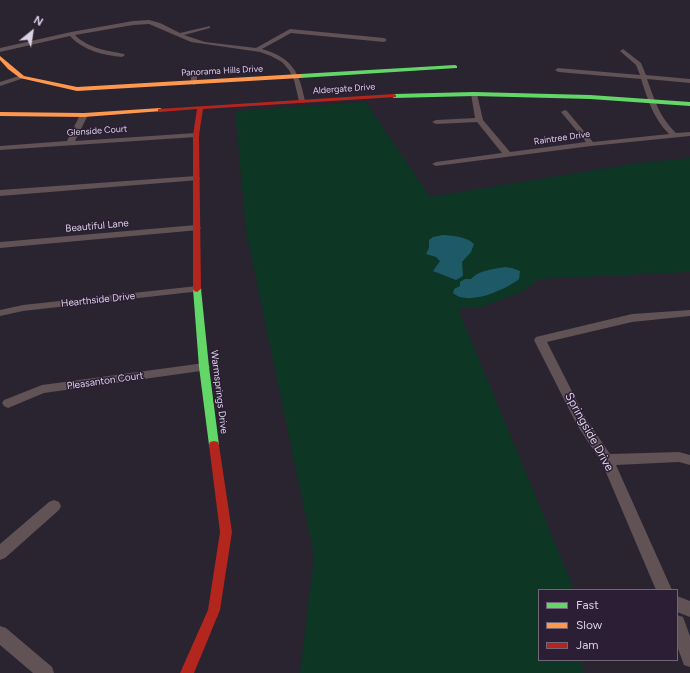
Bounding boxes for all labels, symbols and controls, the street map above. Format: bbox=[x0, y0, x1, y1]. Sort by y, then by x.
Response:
north arrow bbox=[12, 12, 52, 52]
text: N bbox=[31, 13, 45, 29]
street label: Panorama Hills Drive bbox=[181, 63, 263, 79]
street label: Aldergate Drive bbox=[312, 81, 376, 97]
street label: Glenside Court bbox=[66, 123, 128, 139]
street label: Raintree Drive bbox=[533, 129, 591, 147]
street label: Beautiful Lane bbox=[65, 217, 129, 235]
street label: Hearthside Drive bbox=[60, 290, 136, 310]
street label: Warmsprings Drive bbox=[208, 350, 230, 434]
street label: Pleasanton Court bbox=[66, 370, 144, 392]
street label: Springside Drive bbox=[561, 390, 617, 474]
legend bbox=[538, 589, 678, 661]
text: Fast bbox=[576, 598, 599, 612]
text: Slow bbox=[576, 618, 602, 632]
text: Jam bbox=[576, 638, 599, 652]

